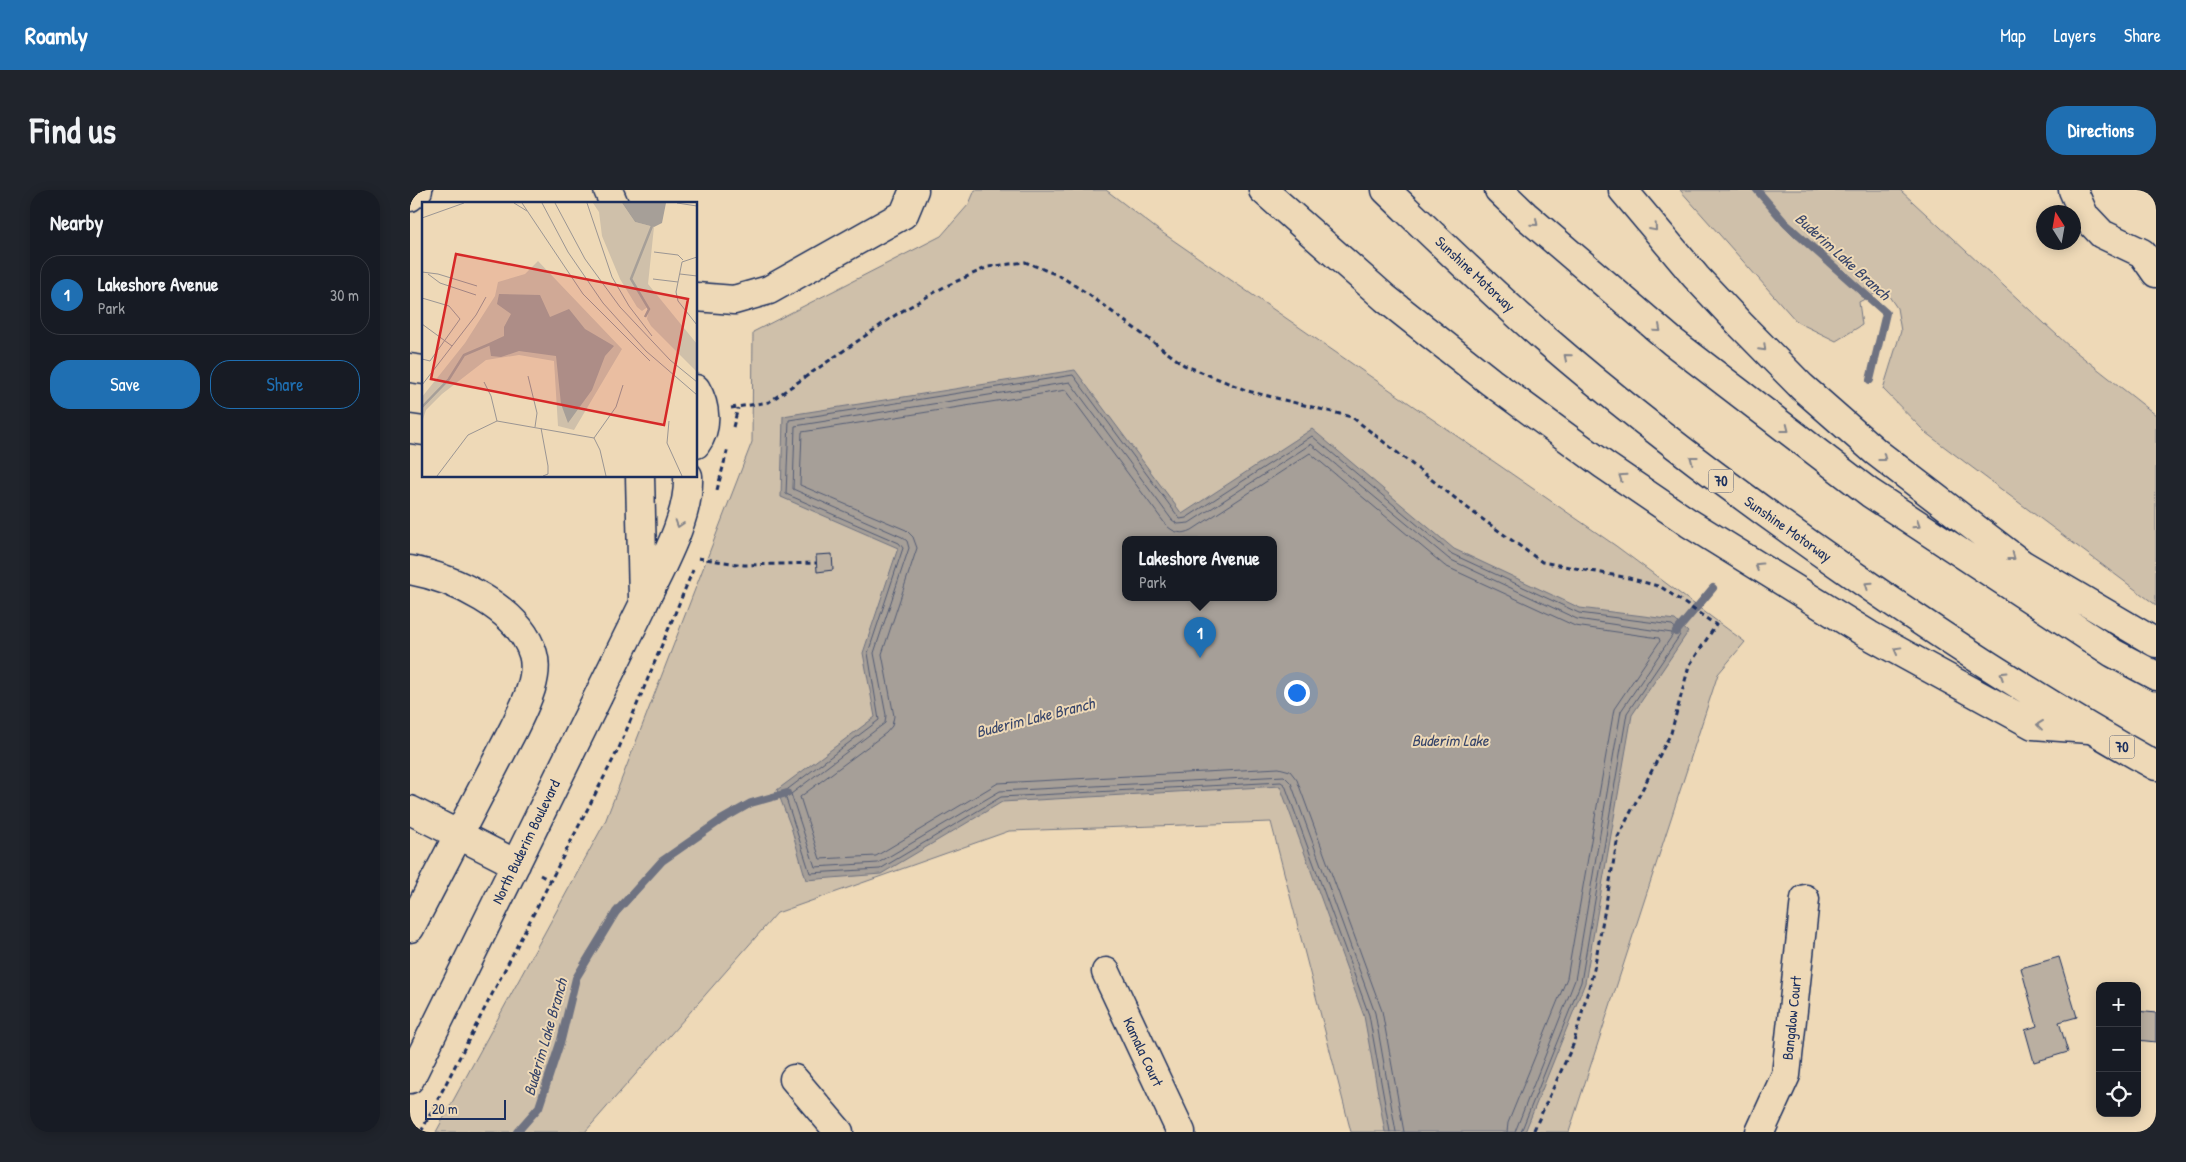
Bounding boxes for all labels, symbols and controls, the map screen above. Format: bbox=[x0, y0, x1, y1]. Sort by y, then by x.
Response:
text: Roamly bbox=[25, 19, 88, 51]
text: Map bbox=[2000, 23, 2026, 48]
text: Layers bbox=[2054, 23, 2096, 48]
text: Share bbox=[2124, 23, 2161, 48]
button: Directions bbox=[2046, 106, 2156, 155]
text: Find us bbox=[30, 107, 116, 154]
inset map bbox=[422, 202, 698, 478]
north arrow bbox=[2036, 205, 2081, 250]
water label: Buderim Lake Branch bbox=[1791, 207, 1896, 306]
text: Nearby bbox=[50, 208, 103, 237]
one-way arrow bbox=[1529, 218, 1538, 227]
one-way arrow bbox=[1648, 222, 1657, 231]
street label: Sunshine Motorway bbox=[1431, 231, 1520, 316]
text: Lakeshore Avenue bbox=[98, 271, 218, 297]
text: 1 bbox=[64, 284, 70, 306]
text: 30 m bbox=[330, 284, 359, 306]
text: Park bbox=[98, 297, 125, 319]
one-way arrow bbox=[1652, 323, 1661, 332]
one-way arrow bbox=[1757, 342, 1766, 351]
one-way arrow bbox=[1564, 354, 1573, 363]
button: Save bbox=[50, 360, 200, 409]
button: Share bbox=[210, 360, 360, 409]
one-way arrow bbox=[1780, 423, 1790, 432]
one-way arrow bbox=[1877, 452, 1886, 460]
one-way arrow bbox=[1690, 457, 1699, 465]
road number: 70 bbox=[1708, 470, 1734, 492]
one-way arrow bbox=[1618, 474, 1628, 483]
street label: Sunshine Motorway bbox=[1740, 491, 1836, 567]
one-way arrow bbox=[1912, 518, 1921, 528]
one-way arrow bbox=[675, 519, 685, 527]
popup bbox=[1122, 536, 1277, 601]
text: Lakeshore Avenue bbox=[1139, 545, 1260, 571]
one-way arrow bbox=[2006, 551, 2015, 559]
one-way arrow bbox=[1754, 563, 1763, 573]
text: Park bbox=[1139, 571, 1166, 593]
one-way arrow bbox=[1864, 582, 1874, 591]
pin: 1 bbox=[1184, 617, 1216, 658]
one-way arrow bbox=[1893, 646, 1902, 656]
one-way arrow bbox=[2000, 671, 2009, 681]
your location bbox=[1284, 680, 1310, 706]
water label: Buderim Lake Branch bbox=[974, 691, 1098, 742]
one-way arrow bbox=[2036, 720, 2044, 731]
water label: Buderim Lake bbox=[1412, 729, 1489, 751]
road number: 70 bbox=[2110, 736, 2134, 758]
street label: North Buderim Boulevard bbox=[486, 776, 565, 908]
street label: Bangalow Court bbox=[1777, 974, 1806, 1061]
water label: Buderim Lake Branch bbox=[518, 975, 573, 1098]
map controls bbox=[2096, 982, 2141, 1117]
button: + bbox=[2096, 982, 2141, 1027]
street label: Kamala Court bbox=[1118, 1014, 1169, 1091]
button: − bbox=[2096, 1027, 2141, 1072]
button: locate bbox=[2096, 1072, 2141, 1117]
scale bar bbox=[425, 1097, 506, 1120]
text: 20 m bbox=[432, 1099, 458, 1118]

